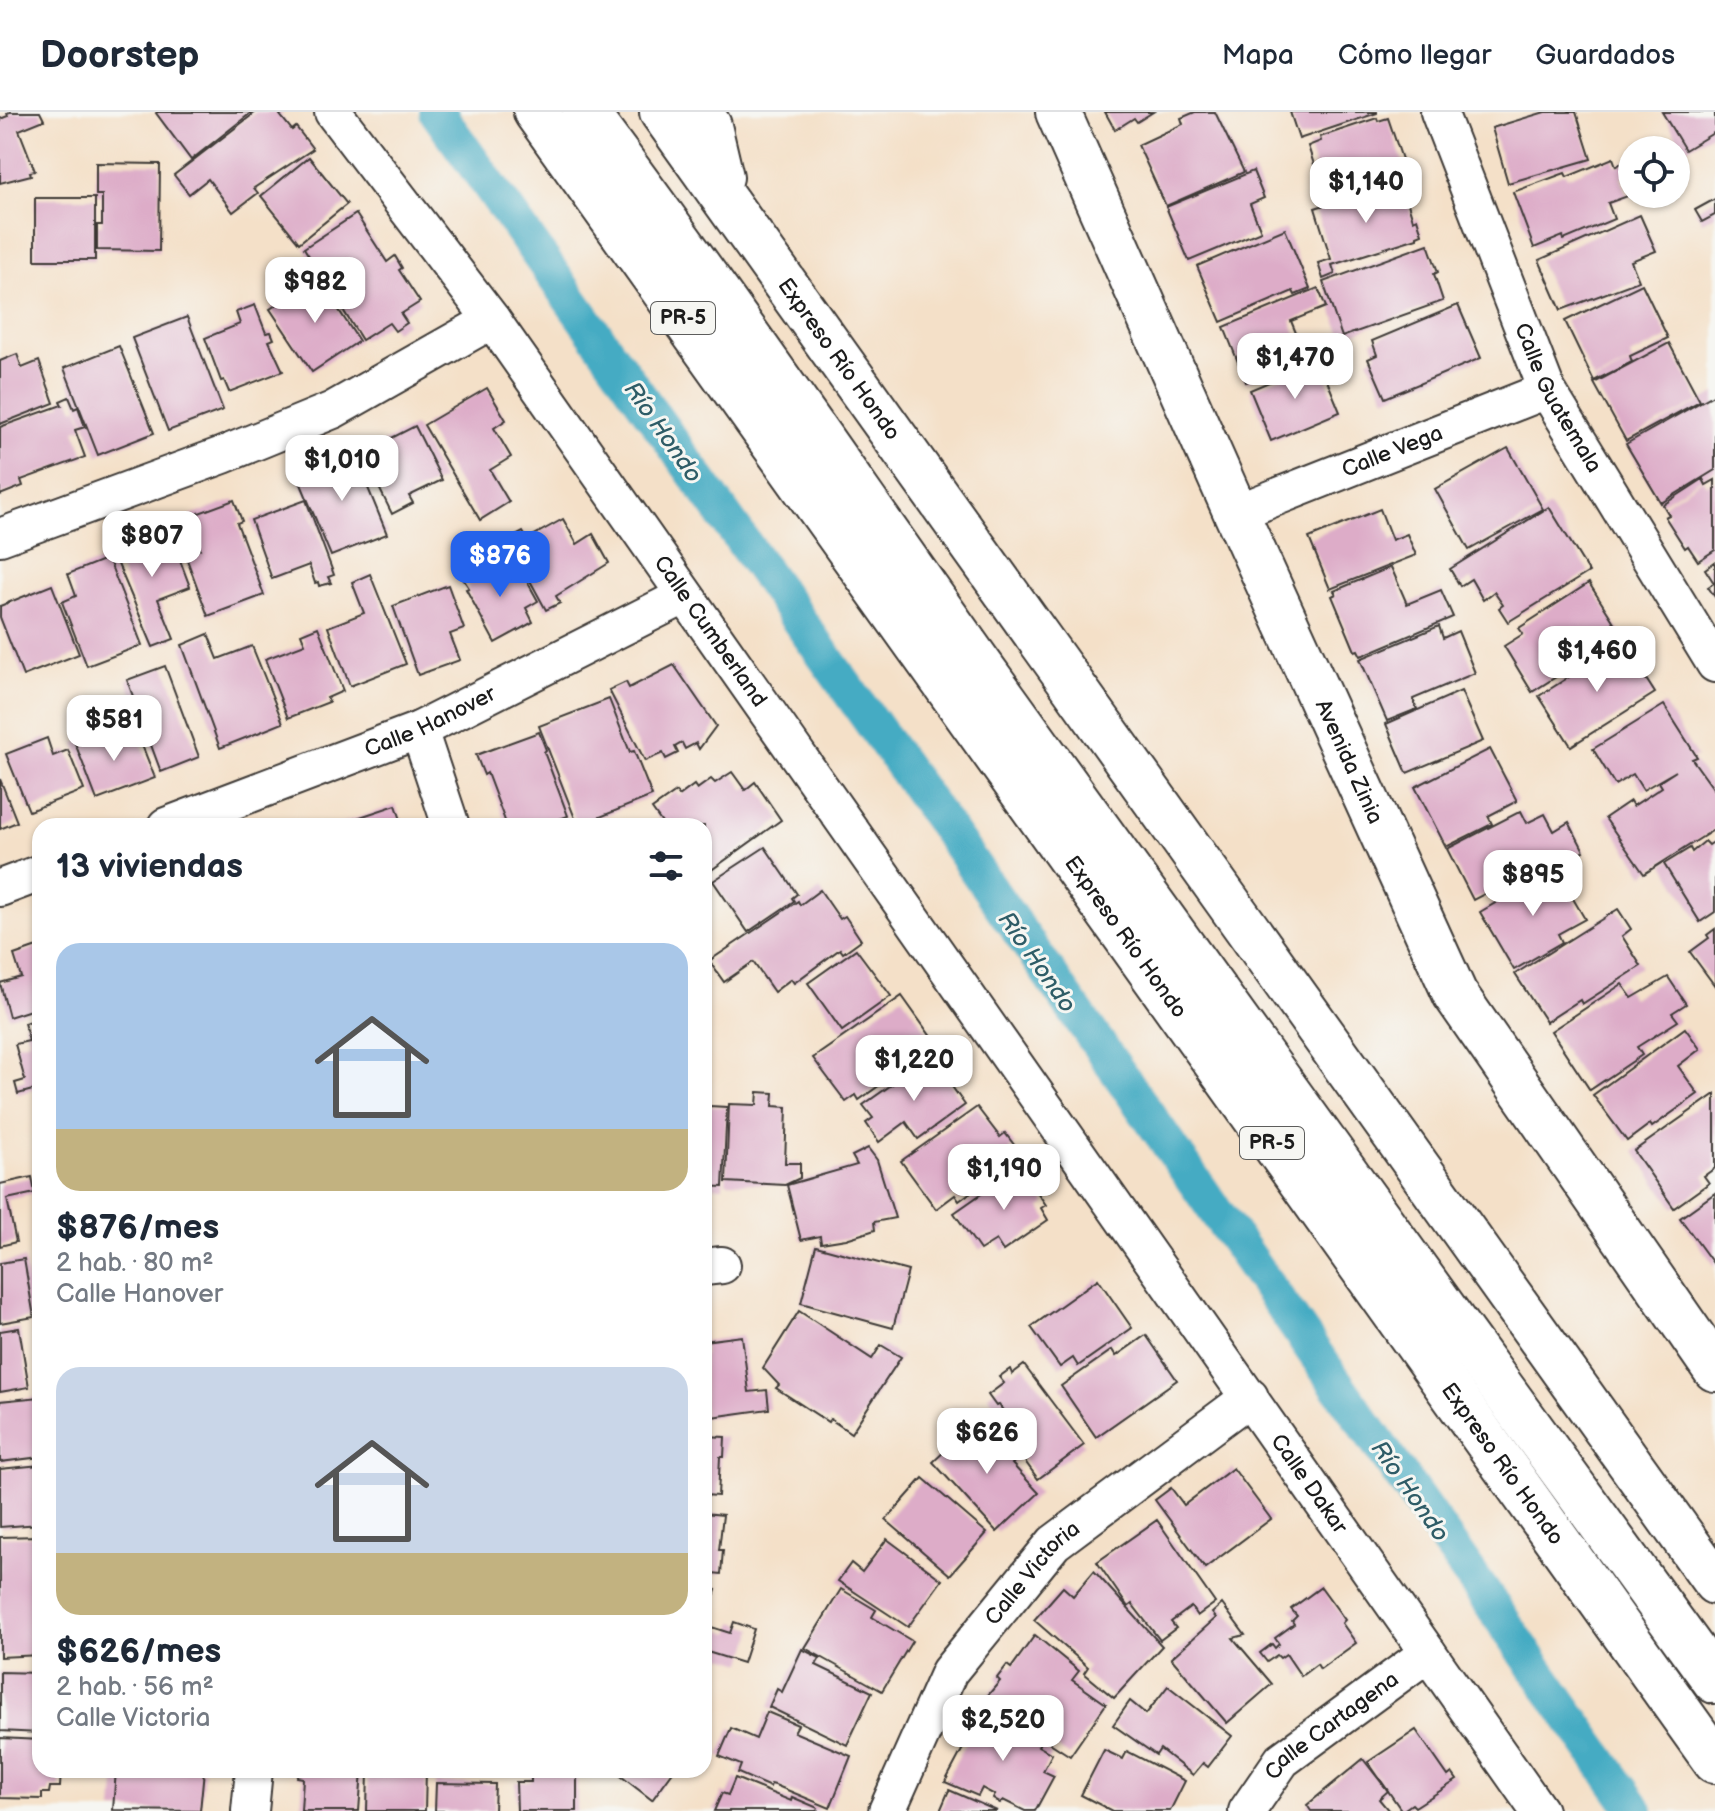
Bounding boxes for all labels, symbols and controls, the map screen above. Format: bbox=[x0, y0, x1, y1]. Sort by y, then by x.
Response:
text: Doorstep bbox=[40, 33, 199, 78]
text: Mapa bbox=[1222, 39, 1294, 72]
text: Cómo llegar bbox=[1338, 39, 1491, 72]
text: Guardados bbox=[1535, 39, 1675, 72]
map controls bbox=[1618, 136, 1690, 208]
button: locate bbox=[1618, 136, 1690, 208]
pin: $1,140 bbox=[1301, 157, 1431, 225]
text: $1,140 bbox=[1328, 167, 1404, 198]
pin: $982 bbox=[268, 257, 362, 325]
text: $982 bbox=[283, 267, 347, 298]
street label: Expreso Río Hondo bbox=[772, 273, 906, 445]
road number: PR-5 bbox=[651, 302, 715, 334]
street label: Calle Guatemala bbox=[1509, 319, 1608, 477]
pin: $1,470 bbox=[1230, 333, 1360, 401]
text: $1,470 bbox=[1255, 343, 1335, 374]
water label: Río Hondo bbox=[618, 376, 708, 488]
street label: Calle Vega bbox=[1338, 419, 1447, 483]
pin: $1,010 bbox=[277, 435, 407, 503]
text: $1,010 bbox=[303, 445, 381, 476]
pin: $807 bbox=[105, 511, 199, 579]
text: $807 bbox=[120, 521, 184, 552]
pin: $876 bbox=[453, 531, 547, 599]
text: $876 bbox=[469, 541, 531, 572]
street label: Calle Cumberland bbox=[648, 550, 773, 712]
pin: $1,460 bbox=[1532, 626, 1662, 694]
text: $1,460 bbox=[1556, 636, 1638, 667]
street label: Calle Hanover bbox=[361, 680, 501, 763]
pin: $581 bbox=[67, 695, 161, 763]
street label: Avenida Zinia bbox=[1309, 695, 1389, 828]
text: $581 bbox=[85, 705, 143, 736]
icon: filters bbox=[644, 844, 688, 888]
text: 13 viviendas bbox=[56, 846, 243, 887]
pin: $895 bbox=[1486, 850, 1580, 918]
street label: Expreso Río Hondo bbox=[1059, 851, 1193, 1023]
text: $895 bbox=[1502, 860, 1565, 891]
water label: Río Hondo bbox=[992, 906, 1082, 1018]
icon: home bbox=[300, 995, 444, 1139]
pin: $1,220 bbox=[849, 1035, 979, 1103]
text: $1,220 bbox=[874, 1045, 954, 1076]
road number: PR-5 bbox=[1240, 1127, 1304, 1159]
pin: $1,190 bbox=[939, 1144, 1069, 1212]
text: $1,190 bbox=[966, 1154, 1042, 1185]
text: $876/mes bbox=[56, 1207, 219, 1248]
text: 2 hab. · 80 m² bbox=[56, 1248, 213, 1279]
text: Calle Hanover bbox=[56, 1279, 223, 1310]
street label: Expreso Río Hondo bbox=[1436, 1378, 1570, 1550]
pin: $626 bbox=[940, 1408, 1034, 1476]
text: $626 bbox=[955, 1418, 1019, 1449]
icon: home bbox=[300, 1419, 444, 1563]
street label: Calle Dakar bbox=[1265, 1429, 1354, 1540]
water label: Río Hondo bbox=[1365, 1435, 1455, 1547]
street label: Calle Victoria bbox=[979, 1515, 1085, 1631]
text: $626/mes bbox=[56, 1631, 221, 1672]
street label: Calle Cartagena bbox=[1259, 1666, 1404, 1785]
text: 2 hab. · 56 m² bbox=[56, 1672, 214, 1703]
pin: $2,520 bbox=[938, 1695, 1068, 1763]
text: Calle Victoria bbox=[56, 1703, 210, 1734]
text: $2,520 bbox=[961, 1705, 1045, 1736]

